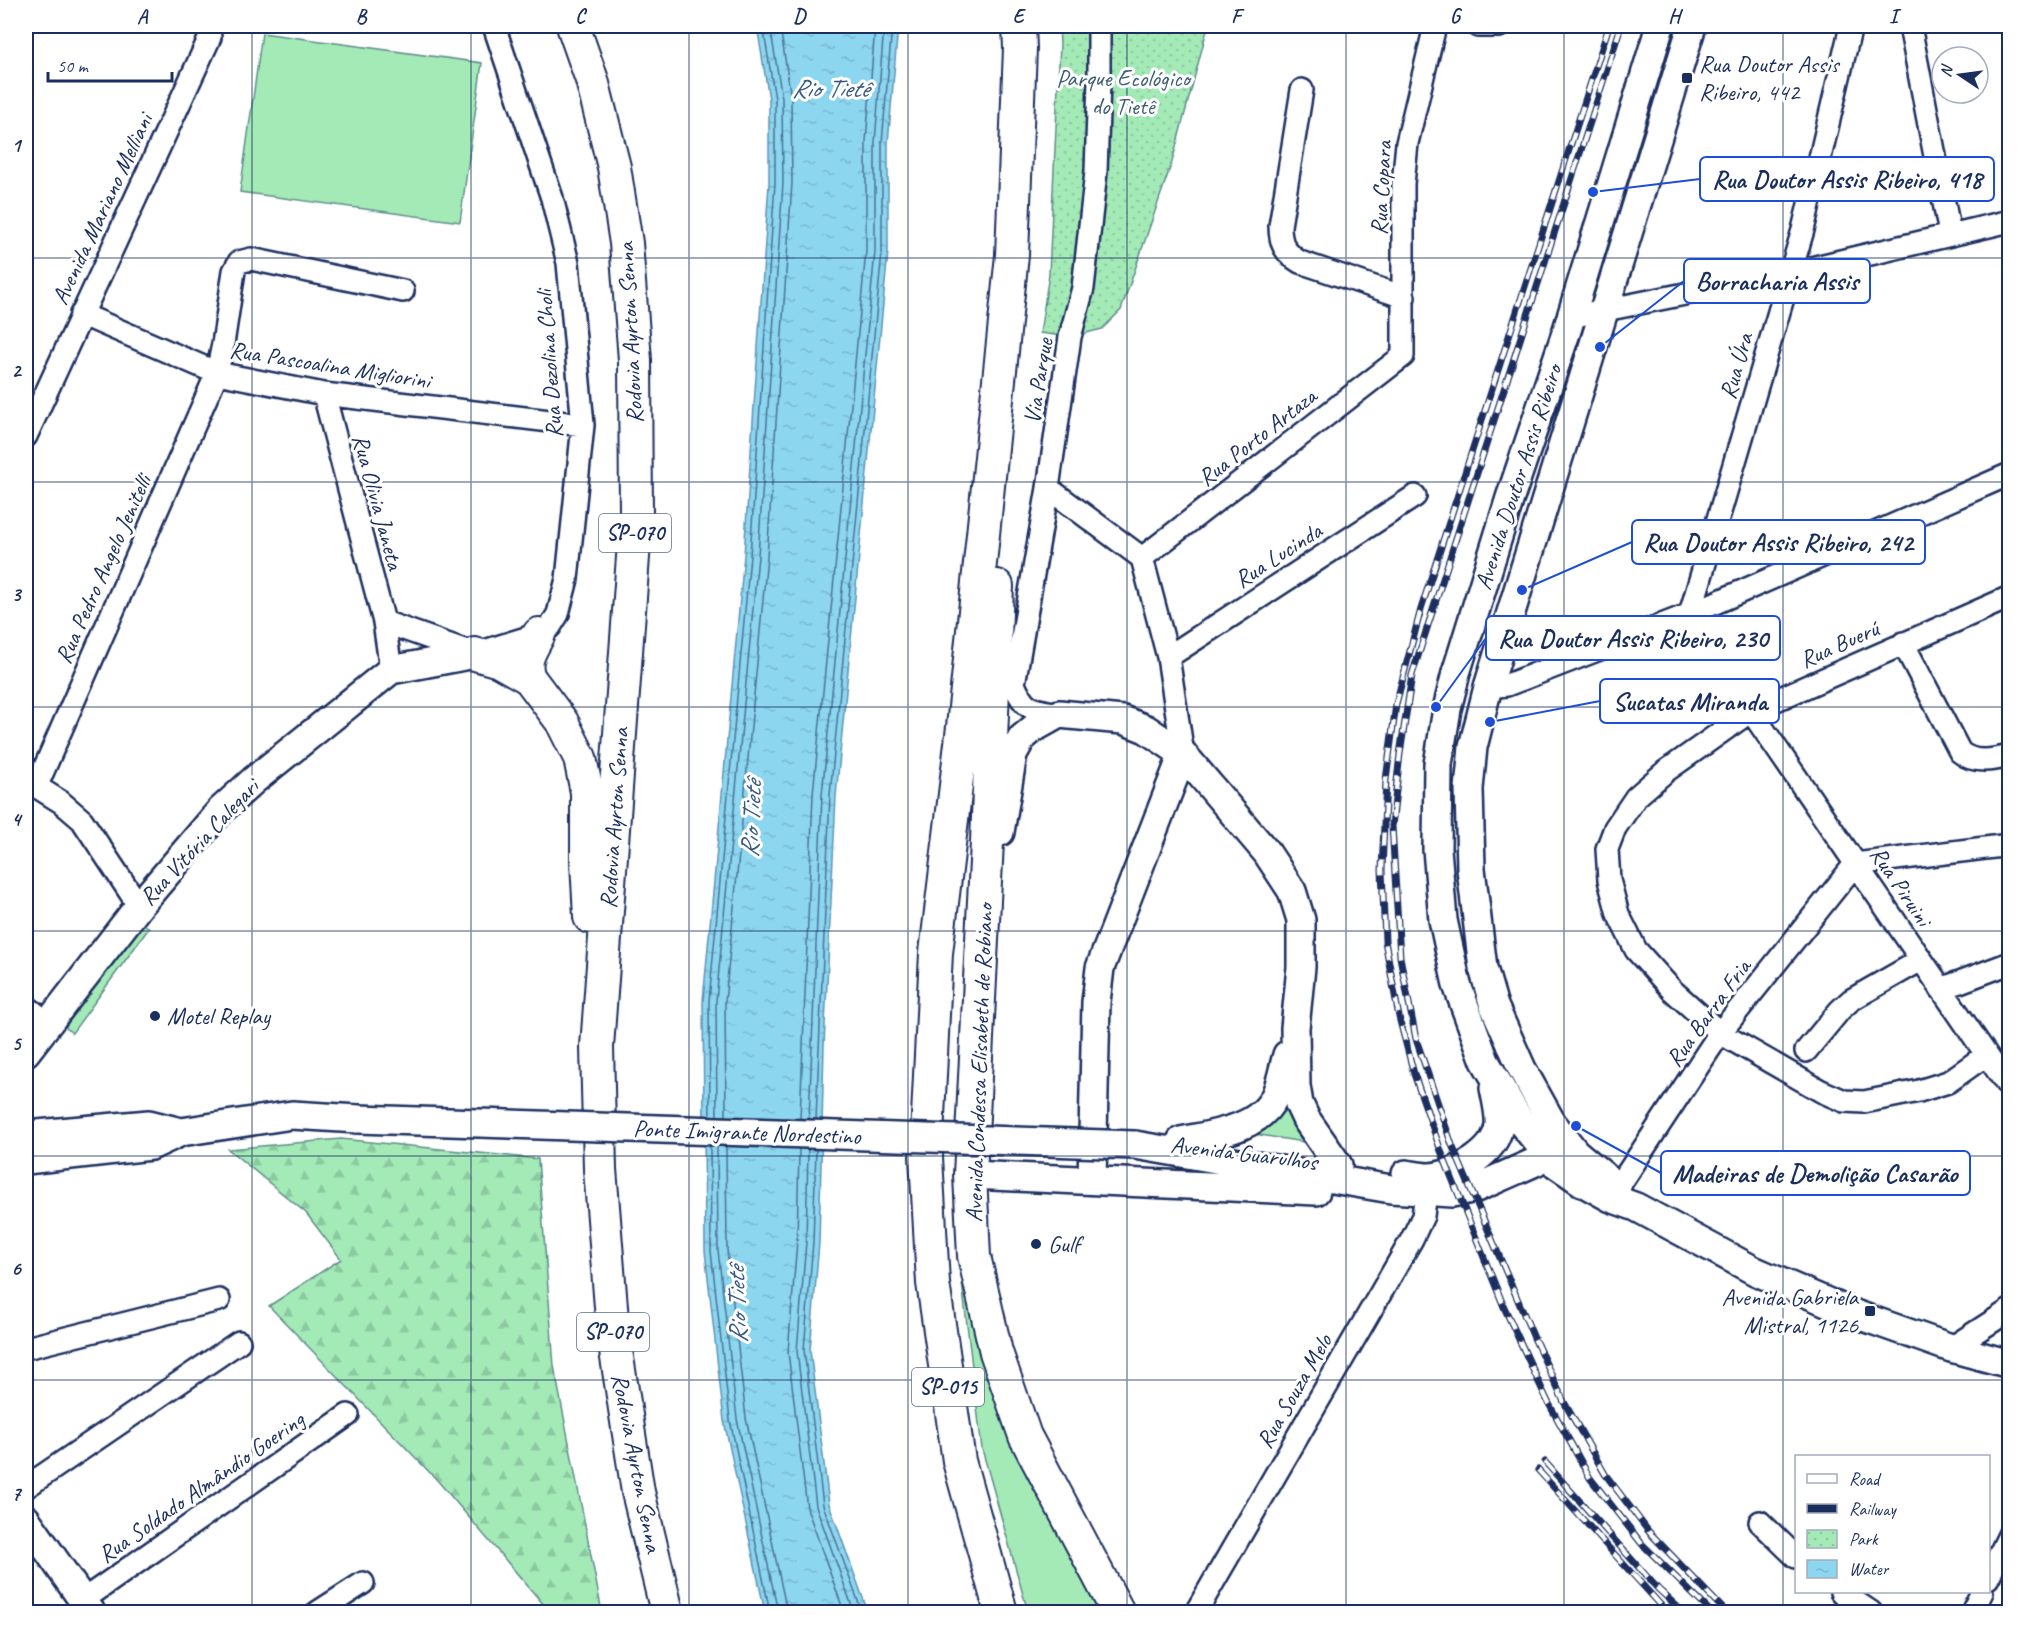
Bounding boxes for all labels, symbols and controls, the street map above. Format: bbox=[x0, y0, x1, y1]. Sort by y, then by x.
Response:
text: A bbox=[137, 4, 149, 29]
text: B bbox=[356, 4, 368, 29]
text: C bbox=[575, 4, 587, 29]
text: D bbox=[793, 4, 807, 29]
text: E bbox=[1013, 4, 1027, 29]
text: F bbox=[1231, 4, 1245, 29]
text: G bbox=[1450, 4, 1463, 29]
text: H bbox=[1668, 4, 1683, 29]
text: I bbox=[1889, 4, 1902, 29]
scale bar bbox=[48, 45, 172, 83]
north arrow bbox=[1930, 45, 1990, 105]
place label: Rua Doutor Assis Ribeiro, 442 bbox=[1699, 49, 1840, 107]
text: 50 m bbox=[57, 55, 90, 77]
text: N bbox=[1936, 62, 1958, 79]
park label: Parque Ecológico do Tietê bbox=[1056, 63, 1192, 121]
marker: Rua Doutor Assis Ribeiro, 442 bbox=[1680, 71, 1694, 85]
water label: Rio Tietê bbox=[792, 72, 875, 105]
street label: Avenida Mariano Melliani bbox=[45, 106, 160, 309]
text: 1 bbox=[12, 133, 23, 158]
street label: Rua Copara bbox=[1364, 139, 1399, 236]
callout: Rua Doutor Assis Ribeiro, 418 bbox=[1700, 157, 1994, 201]
text: Rua Doutor Assis Ribeiro, 418 bbox=[1712, 163, 1985, 196]
street label: Rodovia Ayrton Senna bbox=[610, 240, 650, 424]
callout: Borracharia Assis bbox=[1684, 259, 1870, 303]
text: Borracharia Assis bbox=[1696, 265, 1861, 298]
street label: Rua Dezolina Choli bbox=[529, 286, 569, 439]
street label: Rua Úra bbox=[1712, 328, 1760, 402]
street label: Rua Pascoalina Migliorini bbox=[228, 334, 436, 396]
street label: Via Parque bbox=[1016, 334, 1060, 426]
text: 2 bbox=[12, 358, 23, 383]
street label: Avenida Doutor Assis Ribeiro bbox=[1468, 358, 1569, 593]
street label: Rua Porto Artaza bbox=[1192, 380, 1324, 493]
street label: Rua Olivia Janeta bbox=[346, 431, 411, 574]
street label: Rua Pedro Angelo Jenitelli bbox=[48, 468, 159, 668]
road number: SP-070 bbox=[599, 514, 671, 552]
street label: Rua Lucinda bbox=[1229, 515, 1329, 594]
callout: Rua Doutor Assis Ribeiro, 242 bbox=[1632, 520, 1925, 564]
text: Rua Doutor Assis Ribeiro, 242 bbox=[1643, 526, 1915, 559]
text: 3 bbox=[12, 582, 23, 607]
street label: Rua Buerú bbox=[1795, 613, 1885, 675]
callout: Rua Doutor Assis Ribeiro, 230 bbox=[1486, 616, 1780, 660]
text: Rua Doutor Assis Ribeiro, 230 bbox=[1498, 622, 1770, 655]
callout: Sucatas Miranda bbox=[1600, 679, 1779, 723]
text: Sucatas Miranda bbox=[1613, 685, 1769, 718]
street label: Rodovia Ayrton Senna bbox=[593, 725, 635, 909]
street label: Rua Vitória Calegari bbox=[133, 770, 268, 912]
water label: Rio Tietê bbox=[733, 773, 770, 858]
text: 4 bbox=[12, 807, 24, 832]
street label: Rua Piruini bbox=[1864, 840, 1940, 934]
street label: Avenida Condessa Elisabeth de Robiano bbox=[958, 901, 1000, 1223]
street label: Rua Barra Fria bbox=[1659, 952, 1758, 1073]
place label: Motel Replay bbox=[167, 1001, 272, 1031]
marker: Motel Replay bbox=[148, 1009, 162, 1023]
text: 5 bbox=[12, 1031, 23, 1056]
street label: Ponte Imigrante Nordestino bbox=[633, 1113, 863, 1151]
street label: Avenida Guarulhos bbox=[1169, 1129, 1322, 1177]
callout: Madeiras de Demolição Casarão bbox=[1661, 1151, 1970, 1195]
text: Madeiras de Demolição Casarão bbox=[1672, 1157, 1959, 1190]
place label: Gulf bbox=[1048, 1229, 1085, 1259]
marker: Gulf bbox=[1029, 1237, 1043, 1251]
text: 6 bbox=[11, 1256, 22, 1281]
water label: Rio Tietê bbox=[719, 1260, 755, 1344]
place label: Avenida Gabriela Mistral, 1126 bbox=[1722, 1282, 1859, 1340]
marker: Avenida Gabriela Mistral, 1126 bbox=[1863, 1304, 1877, 1318]
road number: SP-070 bbox=[577, 1313, 649, 1351]
street label: Rua Souza Melo bbox=[1249, 1327, 1339, 1453]
road number: SP-015 bbox=[912, 1368, 984, 1406]
street label: Rodovia Ayrton Senna bbox=[605, 1371, 669, 1556]
street label: Rua Soldado Almândio Goering bbox=[92, 1404, 311, 1570]
legend bbox=[1795, 1455, 1990, 1593]
text: Road bbox=[1849, 1468, 1882, 1490]
text: 7 bbox=[12, 1481, 23, 1506]
text: Railway bbox=[1849, 1498, 1897, 1520]
text: Park bbox=[1849, 1528, 1879, 1550]
text: Water bbox=[1849, 1558, 1890, 1580]

